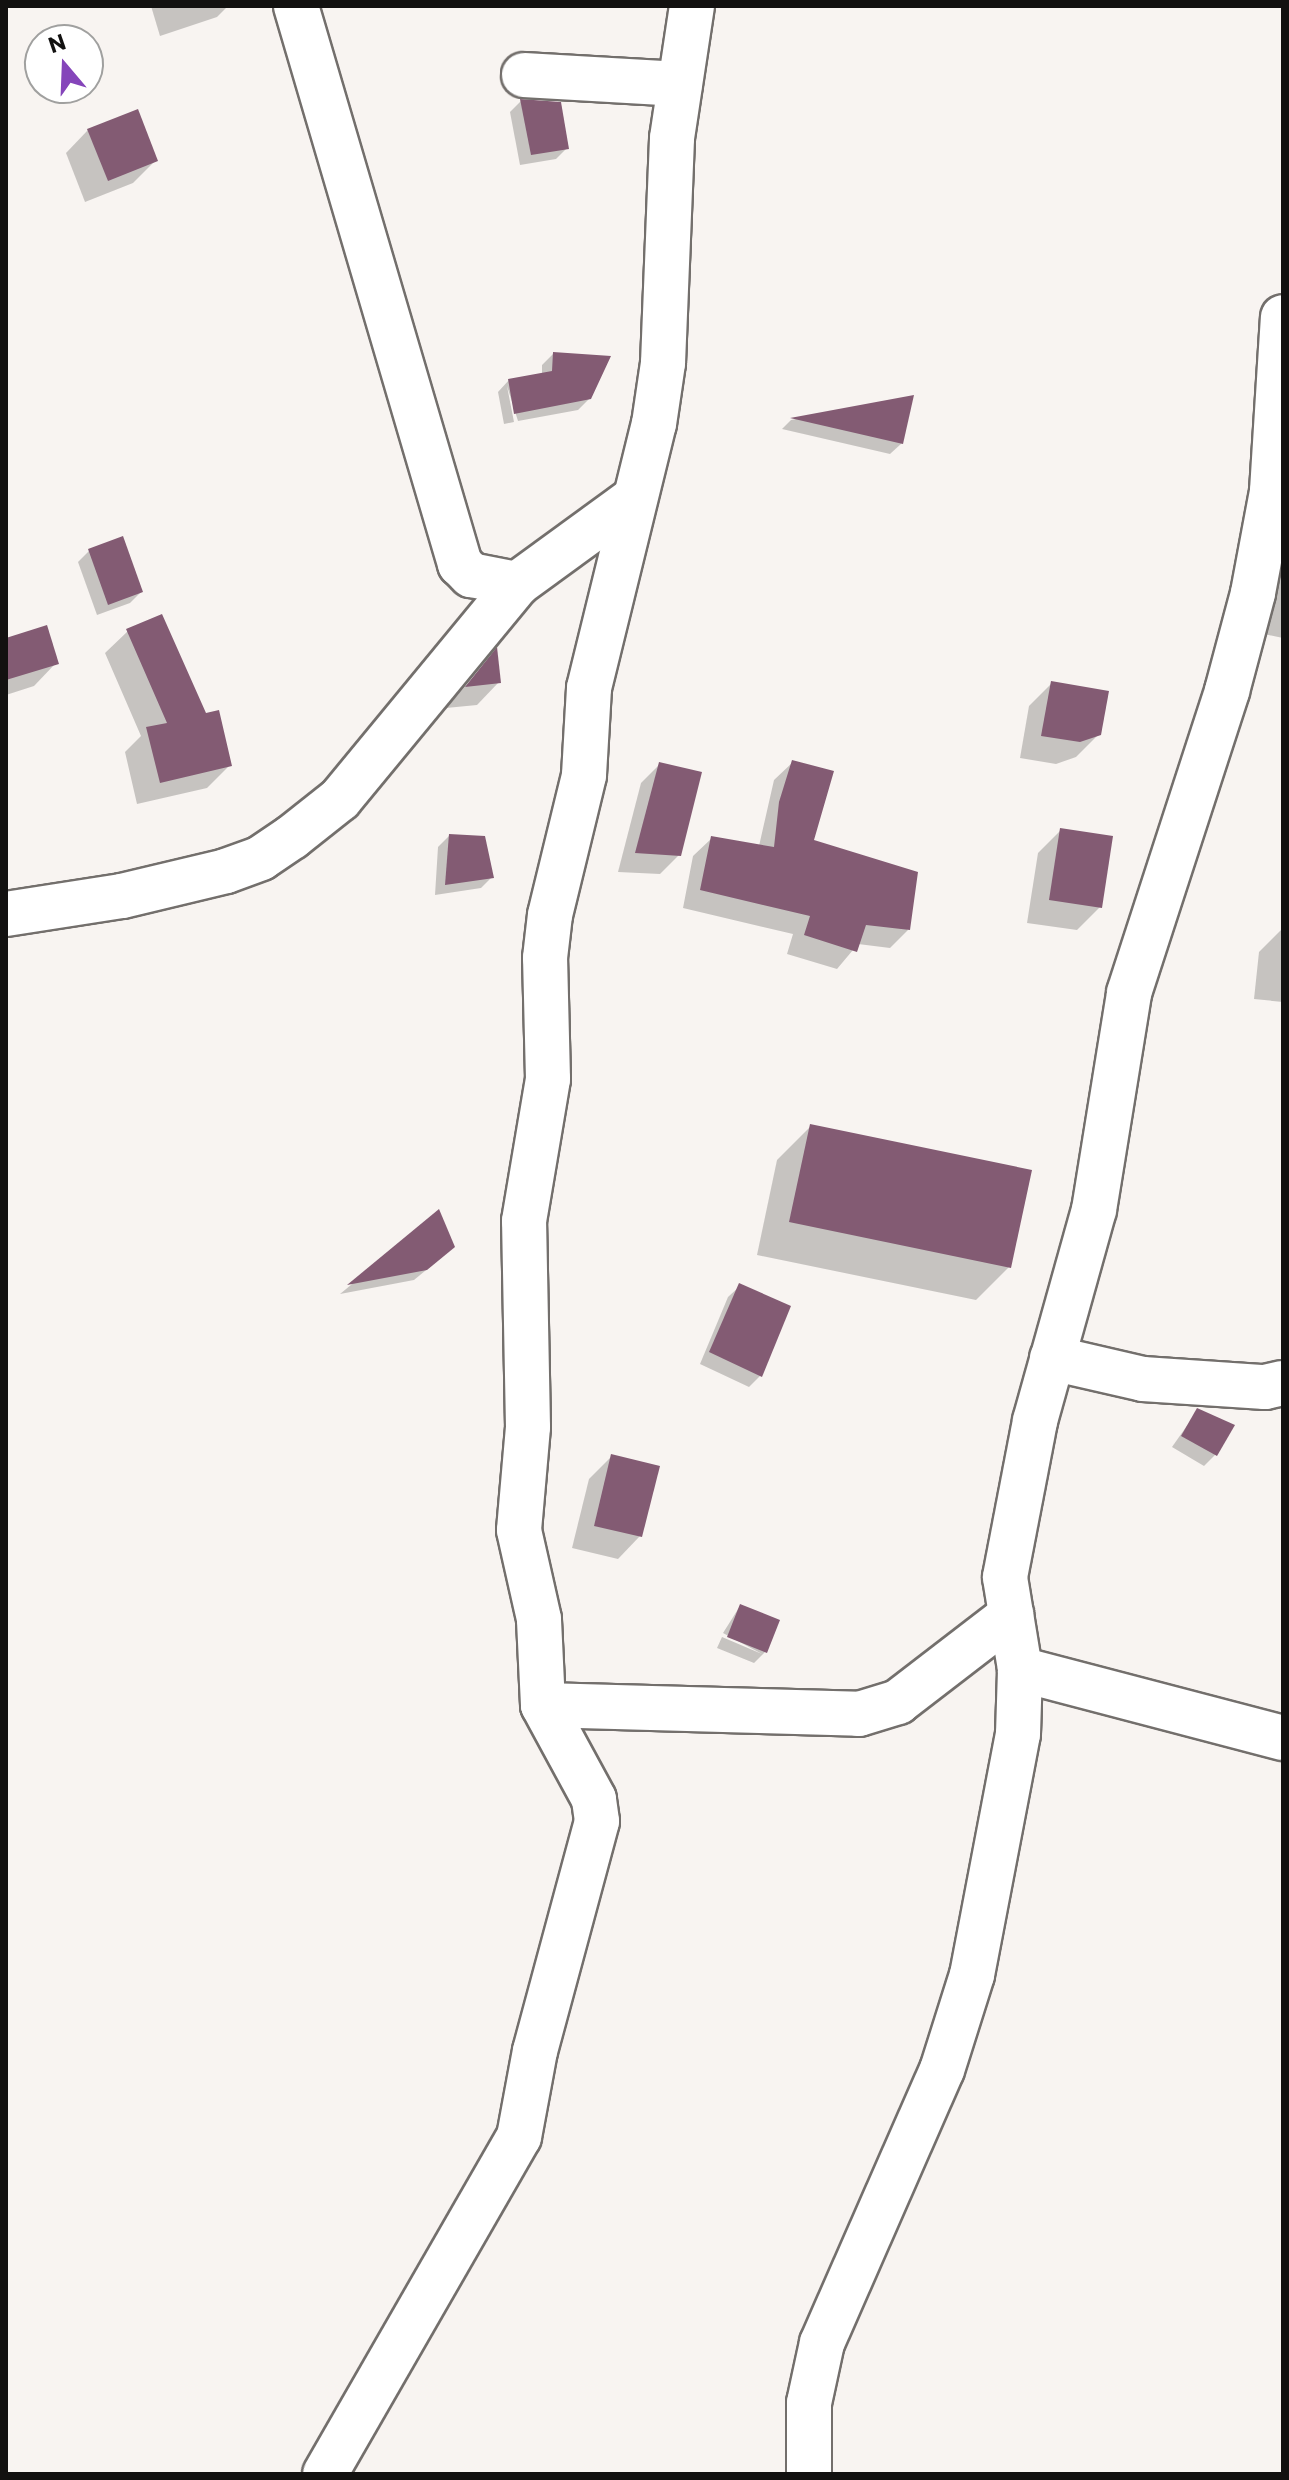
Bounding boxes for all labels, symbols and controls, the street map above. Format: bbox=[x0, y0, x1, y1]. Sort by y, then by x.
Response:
north arrow bbox=[24, 24, 104, 104]
text: N bbox=[44, 27, 69, 58]

